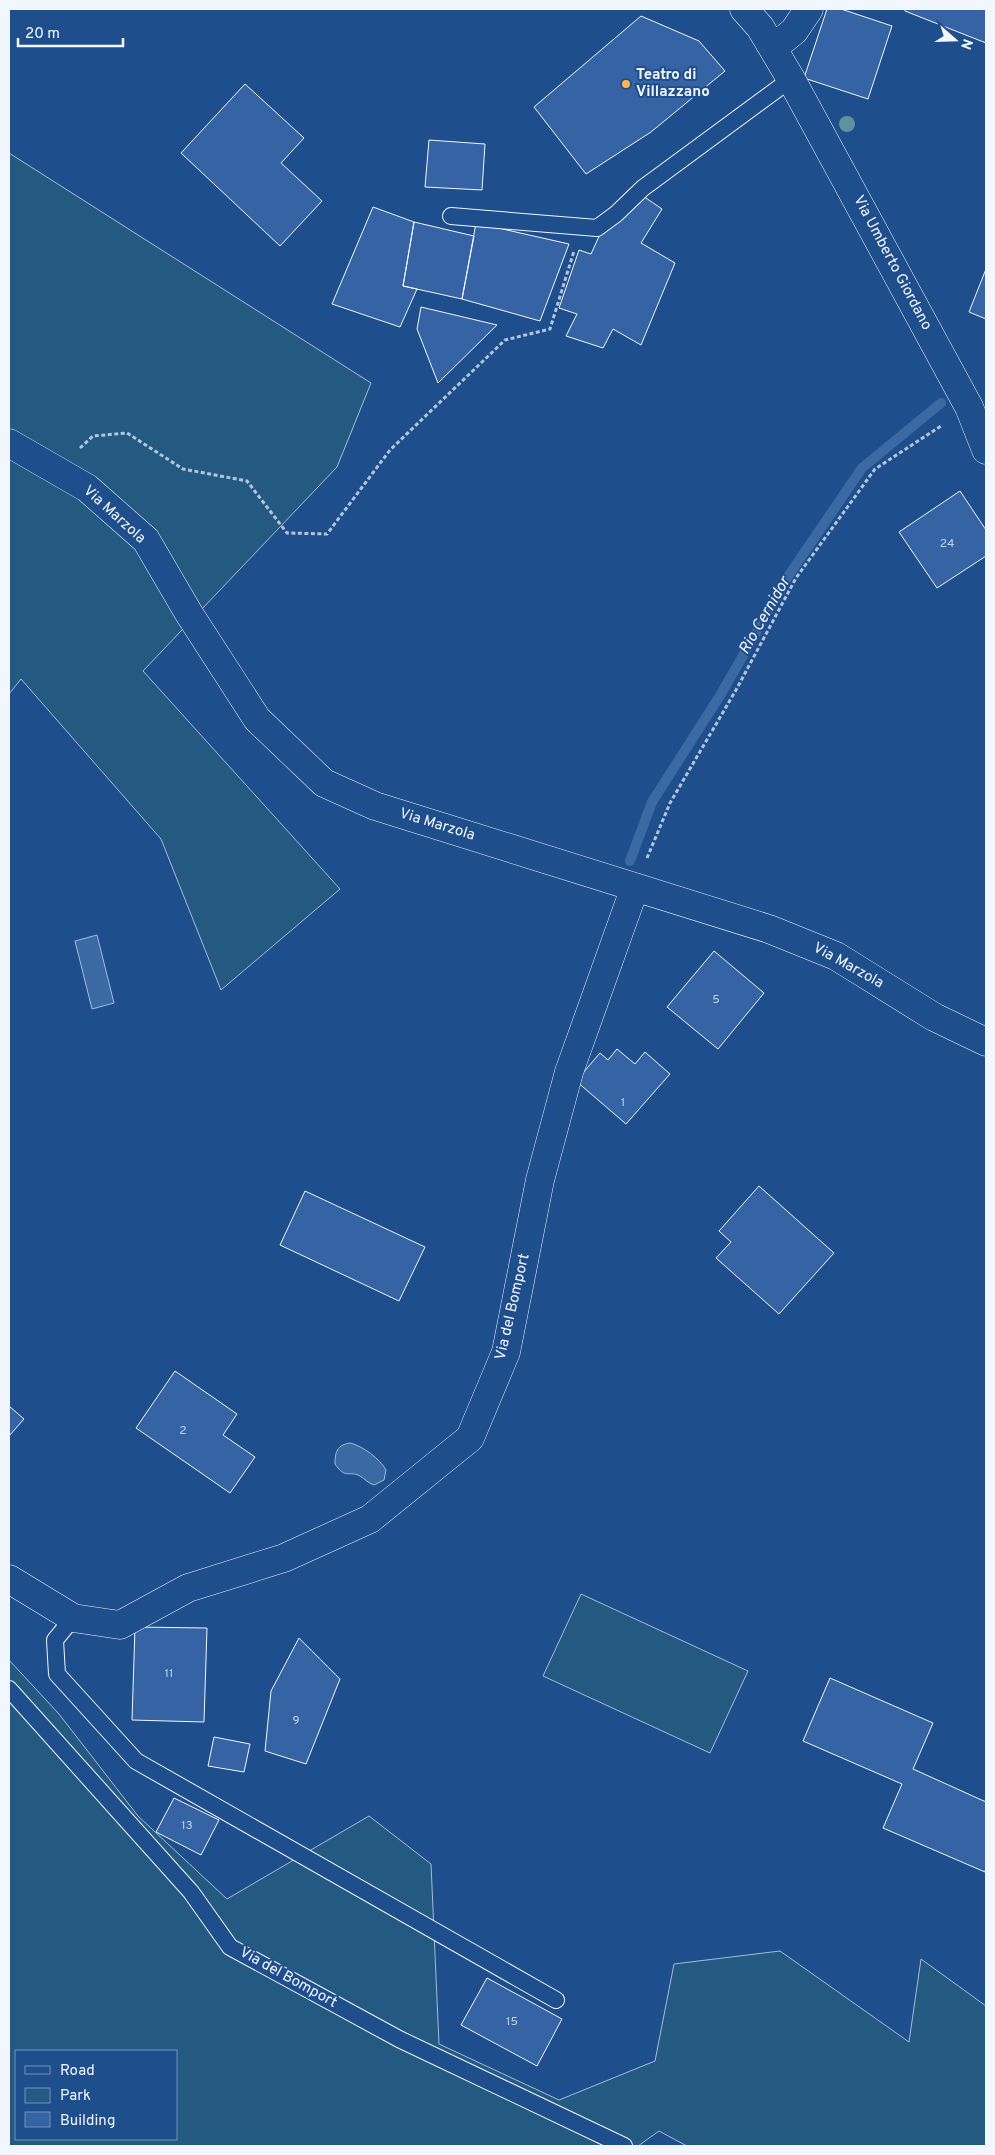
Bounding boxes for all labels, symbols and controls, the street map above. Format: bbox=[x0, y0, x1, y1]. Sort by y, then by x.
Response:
scale bar bbox=[18, 15, 122, 47]
north arrow bbox=[930, 15, 980, 65]
text: 20 m bbox=[25, 25, 60, 44]
text: N bbox=[956, 36, 976, 52]
place label: Teatro di Villazzano bbox=[636, 66, 710, 102]
marker: Teatro di Villazzano bbox=[620, 78, 632, 90]
street label: Via Umberto Giordano bbox=[848, 192, 936, 334]
street label: Via Marzola bbox=[79, 482, 149, 548]
house number: 24 bbox=[940, 536, 954, 552]
water label: Rio Cernidor bbox=[735, 572, 796, 658]
street label: Via Marzola bbox=[397, 805, 477, 845]
street label: Via Marzola bbox=[809, 939, 887, 993]
house number: 5 bbox=[712, 992, 720, 1008]
house number: 1 bbox=[621, 1095, 625, 1111]
street label: Via del Bomport bbox=[491, 1252, 535, 1362]
house number: 2 bbox=[179, 1423, 187, 1439]
house number: 11 bbox=[165, 1666, 173, 1682]
house number: 9 bbox=[292, 1713, 300, 1729]
house number: 13 bbox=[181, 1818, 193, 1834]
street label: Via del Bomport bbox=[236, 1943, 340, 2013]
house number: 15 bbox=[506, 2014, 518, 2030]
legend bbox=[15, 2050, 178, 2140]
text: Road bbox=[60, 2062, 95, 2081]
text: Park bbox=[60, 2087, 91, 2106]
text: Building bbox=[60, 2112, 115, 2131]

